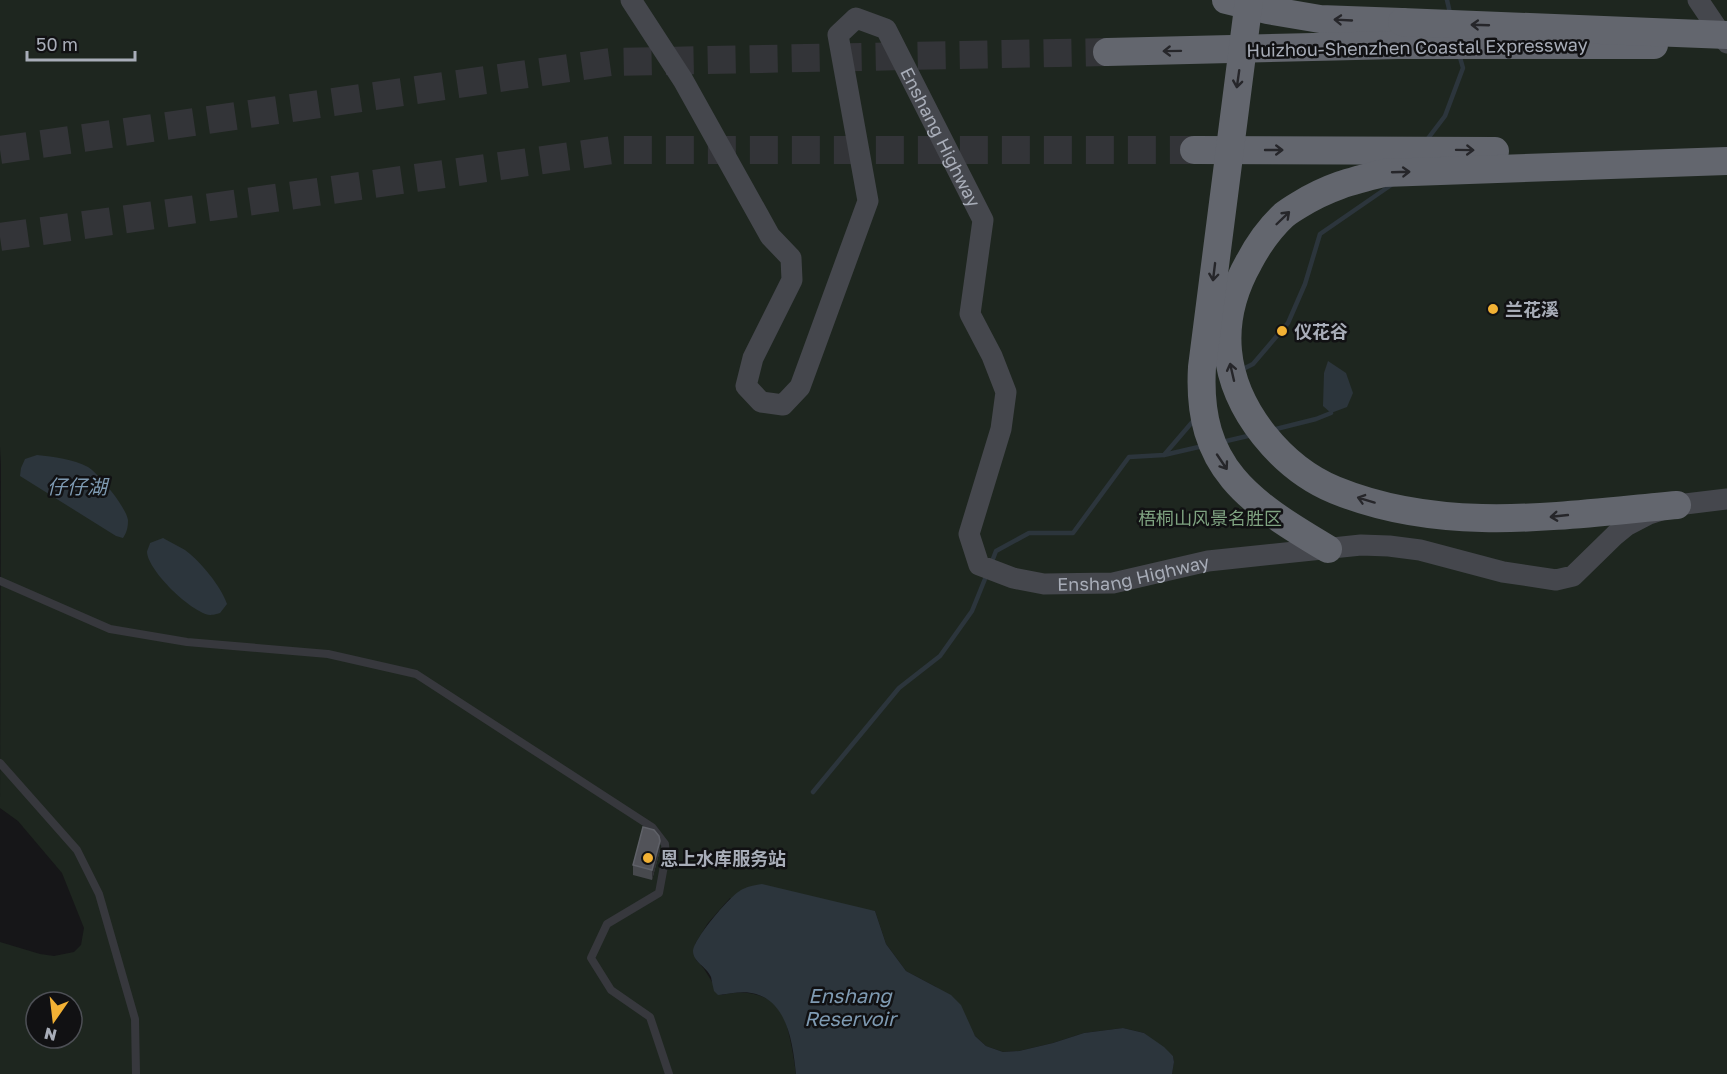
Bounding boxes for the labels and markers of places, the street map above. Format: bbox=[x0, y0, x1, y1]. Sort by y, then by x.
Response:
place label: 兰花溪 bbox=[1505, 298, 1559, 320]
marker: 兰花溪 bbox=[1486, 302, 1500, 316]
place label: 仪花谷 bbox=[1294, 320, 1348, 342]
marker: 仪花谷 bbox=[1275, 324, 1289, 338]
place label: 恩上水库服务站 bbox=[660, 847, 786, 869]
marker: 恩上水库服务站 bbox=[641, 851, 655, 865]

